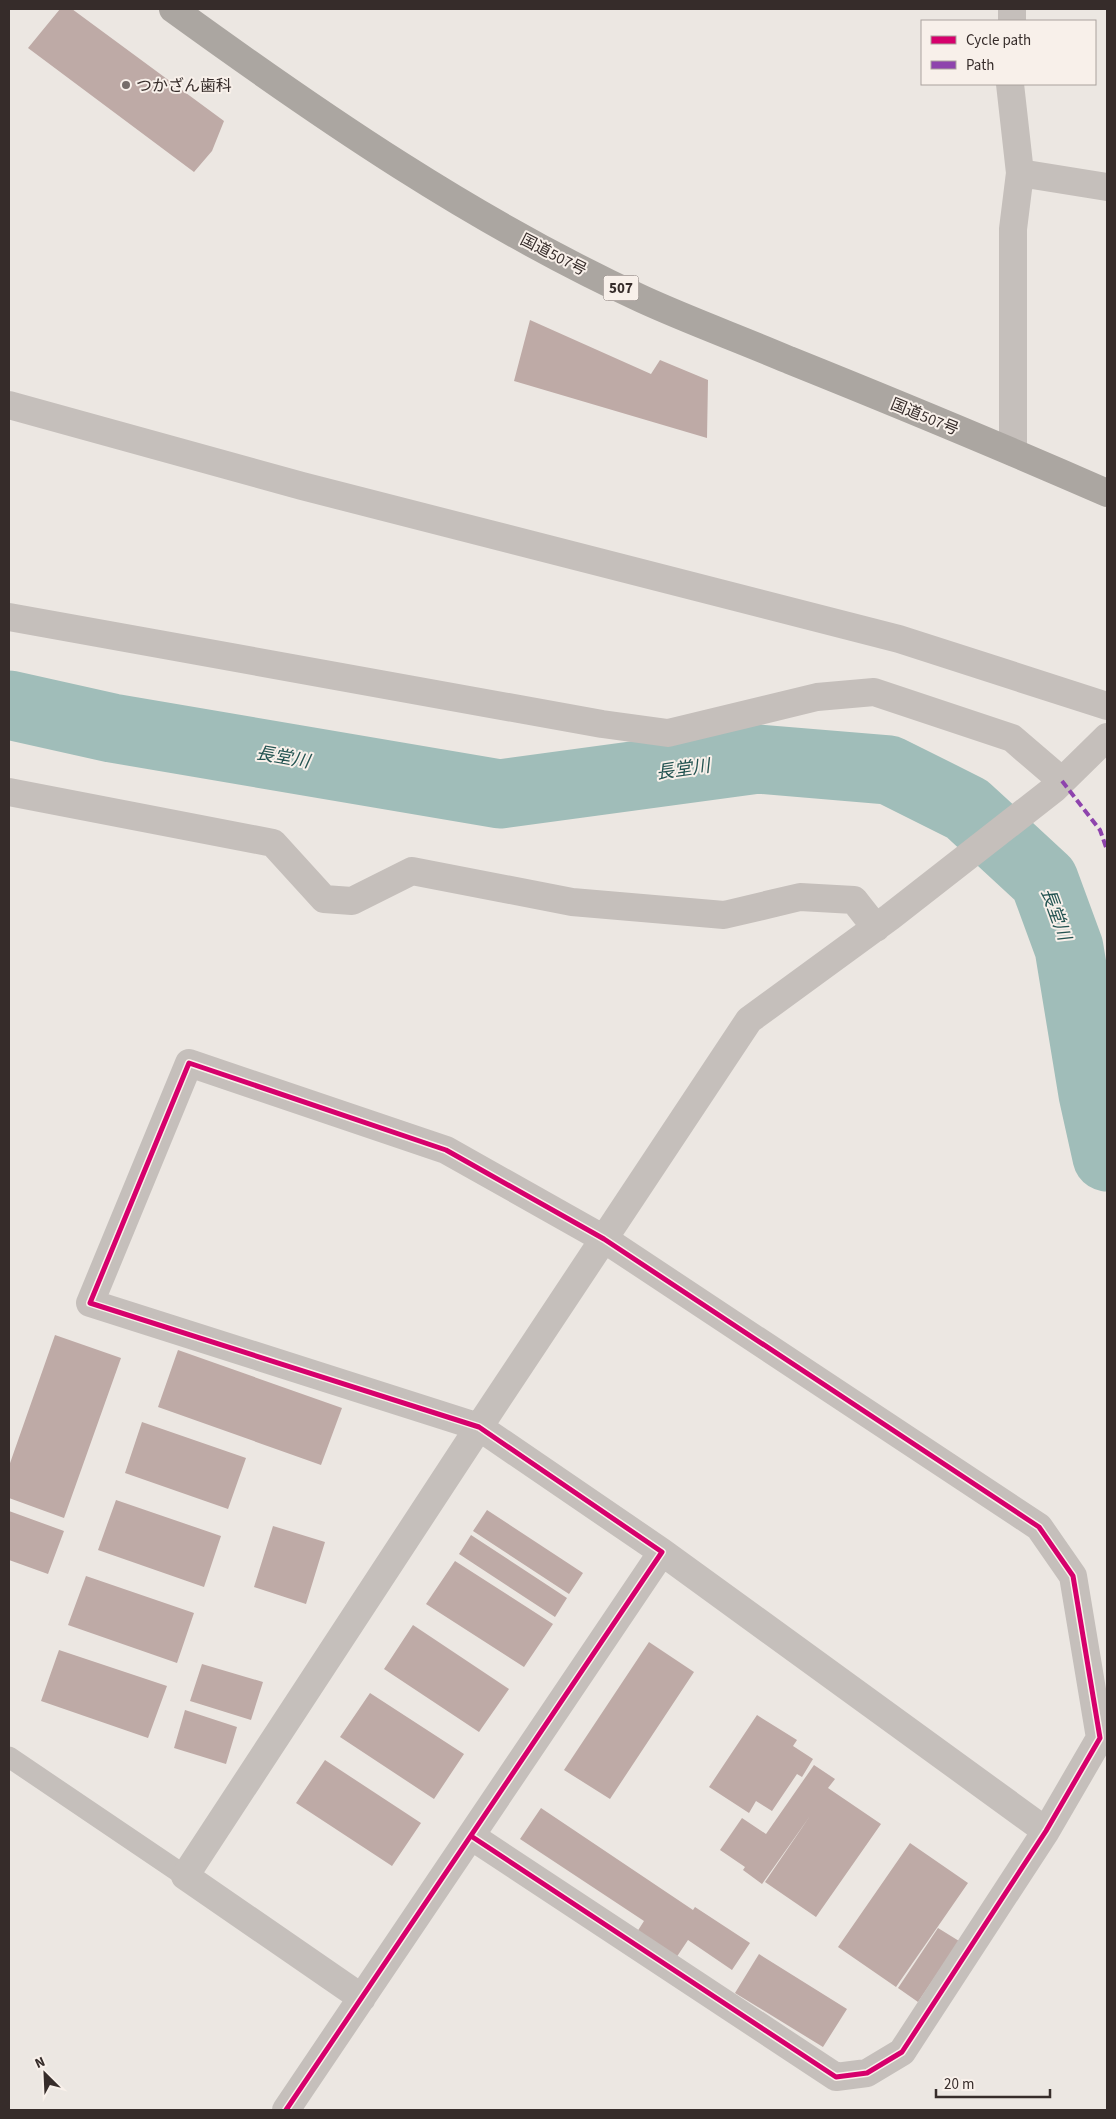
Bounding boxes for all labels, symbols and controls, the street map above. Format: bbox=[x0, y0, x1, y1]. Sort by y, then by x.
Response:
legend bbox=[921, 20, 1096, 85]
text: Cycle path bbox=[966, 30, 1031, 51]
text: Path bbox=[966, 55, 994, 76]
place label: つかざん歯科 bbox=[136, 75, 232, 97]
marker: つかざん歯科 bbox=[120, 79, 132, 91]
street label: 国道507号 bbox=[517, 229, 591, 281]
road number: 507 bbox=[604, 276, 638, 300]
street label: 国道507号 bbox=[887, 393, 962, 441]
water label: 長堂川 bbox=[254, 740, 314, 775]
water label: 長堂川 bbox=[655, 753, 714, 786]
water label: 長堂川 bbox=[1035, 885, 1077, 946]
north arrow bbox=[20, 2049, 70, 2099]
text: N bbox=[32, 2052, 48, 2074]
scale bar bbox=[936, 2066, 1050, 2098]
text: 20 m bbox=[944, 2074, 974, 2095]

